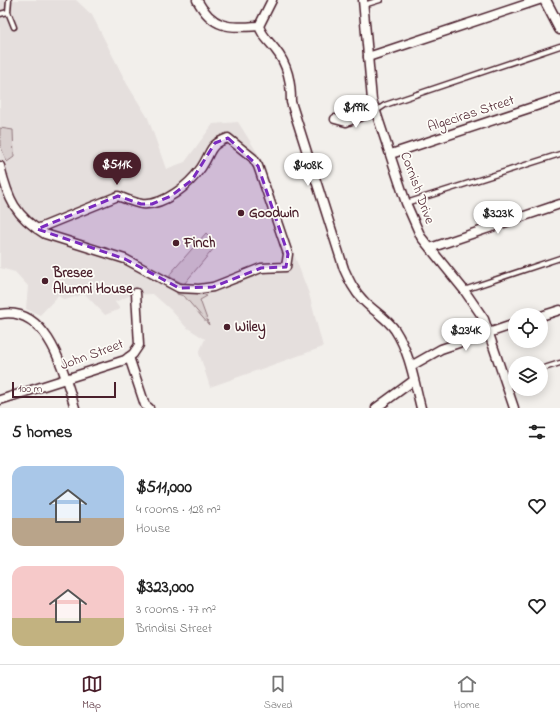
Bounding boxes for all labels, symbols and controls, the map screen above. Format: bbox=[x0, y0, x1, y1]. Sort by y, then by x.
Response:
street label: Algeciras Street bbox=[425, 90, 518, 139]
pin: $199K bbox=[328, 95, 384, 129]
text: $199K bbox=[343, 98, 369, 117]
street label: Cornish Drive bbox=[394, 149, 440, 228]
pin: $511K bbox=[89, 152, 145, 186]
pin: $408K bbox=[280, 153, 336, 187]
text: $511K bbox=[102, 155, 132, 174]
text: $408K bbox=[293, 156, 323, 175]
pin: $323K bbox=[470, 201, 526, 235]
place label: Goodwin bbox=[249, 203, 299, 224]
text: $323K bbox=[482, 204, 514, 223]
marker: Goodwin bbox=[236, 208, 246, 218]
place label: Finch bbox=[183, 233, 216, 254]
marker: Finch bbox=[171, 238, 181, 248]
place label: Bresee Alumni House bbox=[52, 263, 133, 300]
marker: Bresee Alumni House bbox=[40, 276, 50, 286]
map controls bbox=[508, 308, 548, 396]
button: locate bbox=[508, 308, 548, 348]
place label: Wiley bbox=[235, 317, 266, 340]
pin: $234K bbox=[438, 318, 494, 352]
text: $234K bbox=[450, 321, 482, 340]
marker: Wiley bbox=[222, 322, 232, 332]
street label: John Street bbox=[57, 334, 127, 376]
button: layers bbox=[508, 356, 548, 396]
scale bar bbox=[12, 380, 116, 399]
text: 100 m bbox=[18, 381, 42, 397]
text: 5 homes bbox=[12, 420, 72, 445]
icon: filters bbox=[526, 421, 548, 443]
text: $511,000 bbox=[136, 475, 192, 500]
icon: home bbox=[44, 482, 92, 530]
icon: heart bbox=[526, 495, 548, 517]
text: 4 rooms · 128 m² bbox=[136, 500, 221, 519]
text: House bbox=[136, 519, 170, 538]
text: $323,000 bbox=[136, 575, 194, 600]
icon: home bbox=[44, 582, 92, 630]
icon: heart bbox=[526, 595, 548, 617]
text: 3 rooms · 77 m² bbox=[136, 600, 216, 619]
text: Brindisi Street bbox=[136, 619, 212, 638]
tab: Map bbox=[81, 673, 103, 713]
tab: Saved bbox=[264, 673, 293, 713]
tab: Home bbox=[454, 673, 479, 713]

